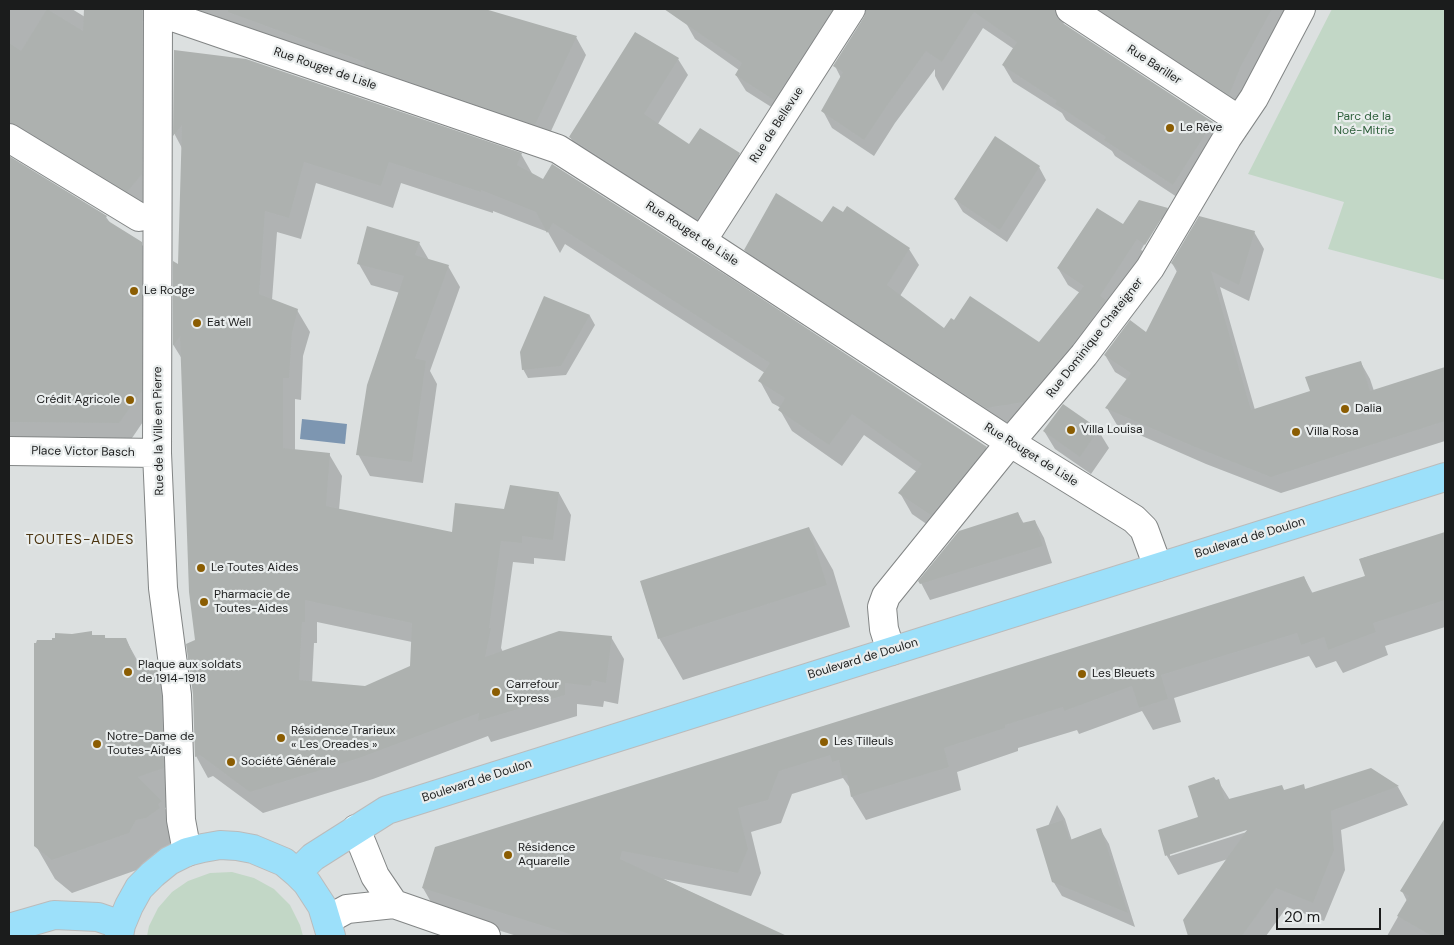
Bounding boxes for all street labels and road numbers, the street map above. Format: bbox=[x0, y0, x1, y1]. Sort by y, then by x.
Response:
street label: Rue Bariller bbox=[1124, 42, 1184, 88]
street label: Rue Rouget de Lisle bbox=[272, 45, 378, 93]
street label: Rue de Bellevue bbox=[747, 84, 807, 166]
street label: Rue Rouget de Lisle bbox=[643, 199, 741, 269]
street label: Rue Dominique Chateigner bbox=[1044, 275, 1146, 401]
street label: Rue de la Ville en Pierre bbox=[151, 366, 167, 496]
street label: Rue Rouget de Lisle bbox=[981, 420, 1081, 490]
street label: Place Victor Basch bbox=[31, 444, 135, 460]
street label: Boulevard de Doulon bbox=[1193, 514, 1307, 562]
street label: Boulevard de Doulon bbox=[806, 635, 920, 683]
street label: Boulevard de Doulon bbox=[420, 756, 534, 806]

